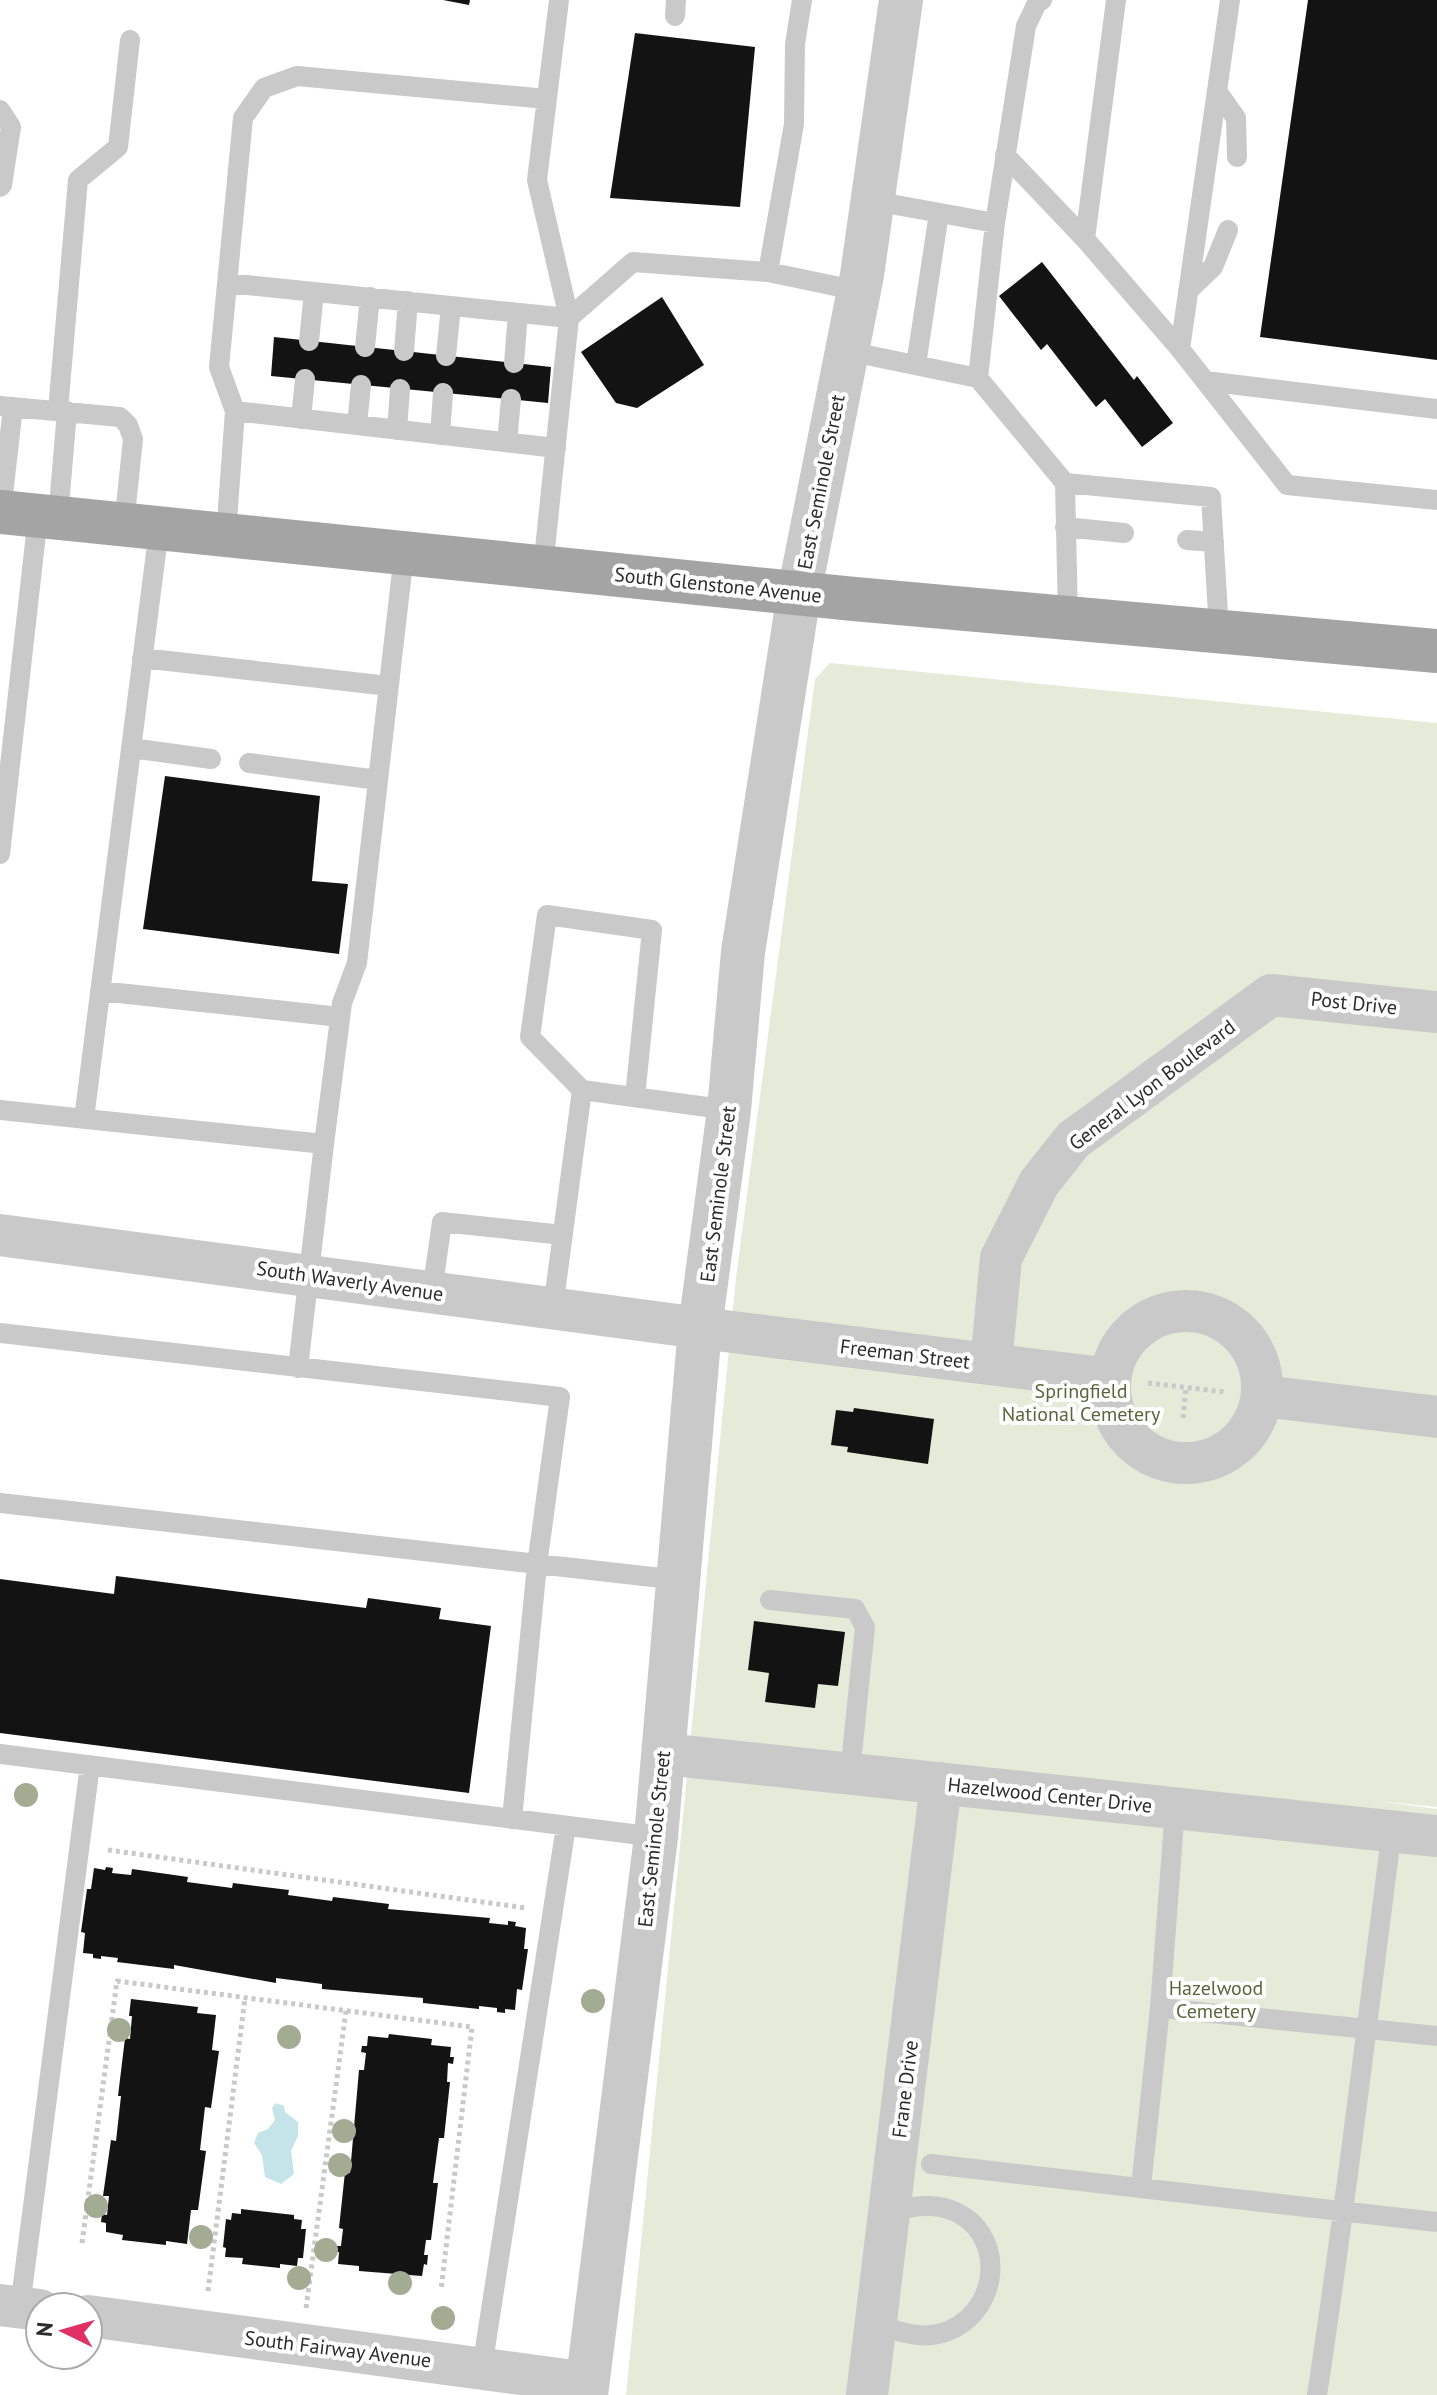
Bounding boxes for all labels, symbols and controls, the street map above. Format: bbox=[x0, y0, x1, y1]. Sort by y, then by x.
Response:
street label: East Seminole Street bbox=[791, 392, 851, 572]
street label: South Glenstone Avenue bbox=[613, 561, 823, 609]
street label: Post Drive bbox=[1310, 986, 1398, 1020]
street label: General Lyon Boulevard bbox=[1064, 1014, 1240, 1156]
street label: East Seminole Street bbox=[694, 1104, 742, 1284]
street label: South Waverly Avenue bbox=[255, 1255, 445, 1307]
street label: Freeman Street bbox=[839, 1333, 972, 1375]
park label: Springfield National Cemetery bbox=[1002, 1378, 1161, 1427]
street label: East Seminole Street bbox=[632, 1749, 676, 1929]
street label: Hazelwood Center Drive bbox=[946, 1771, 1154, 1819]
park label: Hazelwood Cemetery bbox=[1169, 1975, 1263, 2024]
street label: Frane Drive bbox=[886, 2039, 924, 2139]
north arrow bbox=[24, 2291, 104, 2371]
text: N bbox=[29, 2321, 59, 2338]
street label: South Fairway Avenue bbox=[243, 2325, 433, 2373]

